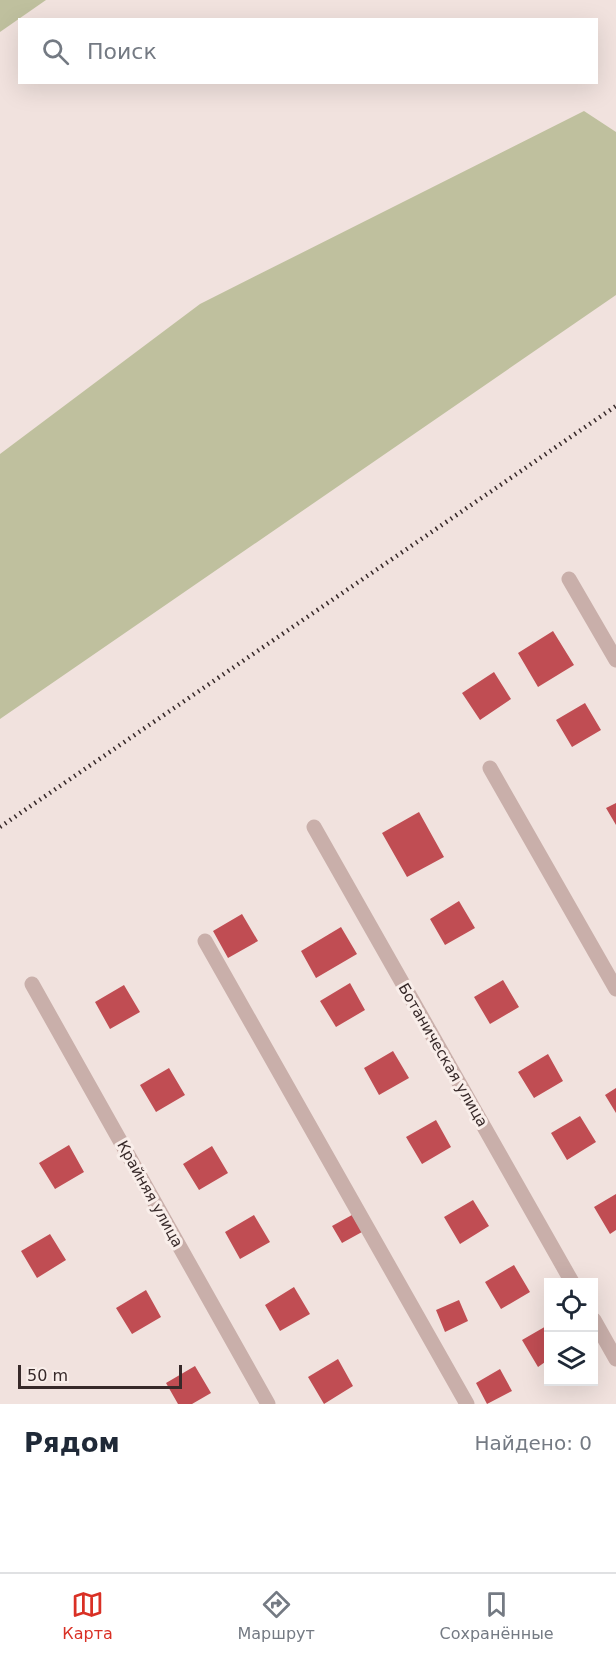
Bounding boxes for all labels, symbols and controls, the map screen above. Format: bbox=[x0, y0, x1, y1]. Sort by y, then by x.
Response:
search box bbox=[18, 18, 598, 84]
icon: search bbox=[39, 35, 72, 68]
text: Поиск bbox=[87, 39, 157, 64]
street label: Ботаническая улица bbox=[394, 980, 492, 1130]
street label: Крайняя улица bbox=[113, 1137, 187, 1251]
map controls bbox=[544, 1278, 598, 1386]
button: locate bbox=[544, 1278, 598, 1332]
button: layers bbox=[544, 1332, 598, 1386]
scale bar bbox=[18, 1362, 182, 1390]
text: 50 m bbox=[27, 1366, 68, 1385]
text: Рядом bbox=[24, 1428, 120, 1458]
text: Найдено: 0 bbox=[474, 1431, 592, 1455]
tab: Карта bbox=[62, 1588, 113, 1643]
tab: Маршрут bbox=[237, 1588, 315, 1643]
tab: Сохранённые bbox=[440, 1588, 554, 1643]

